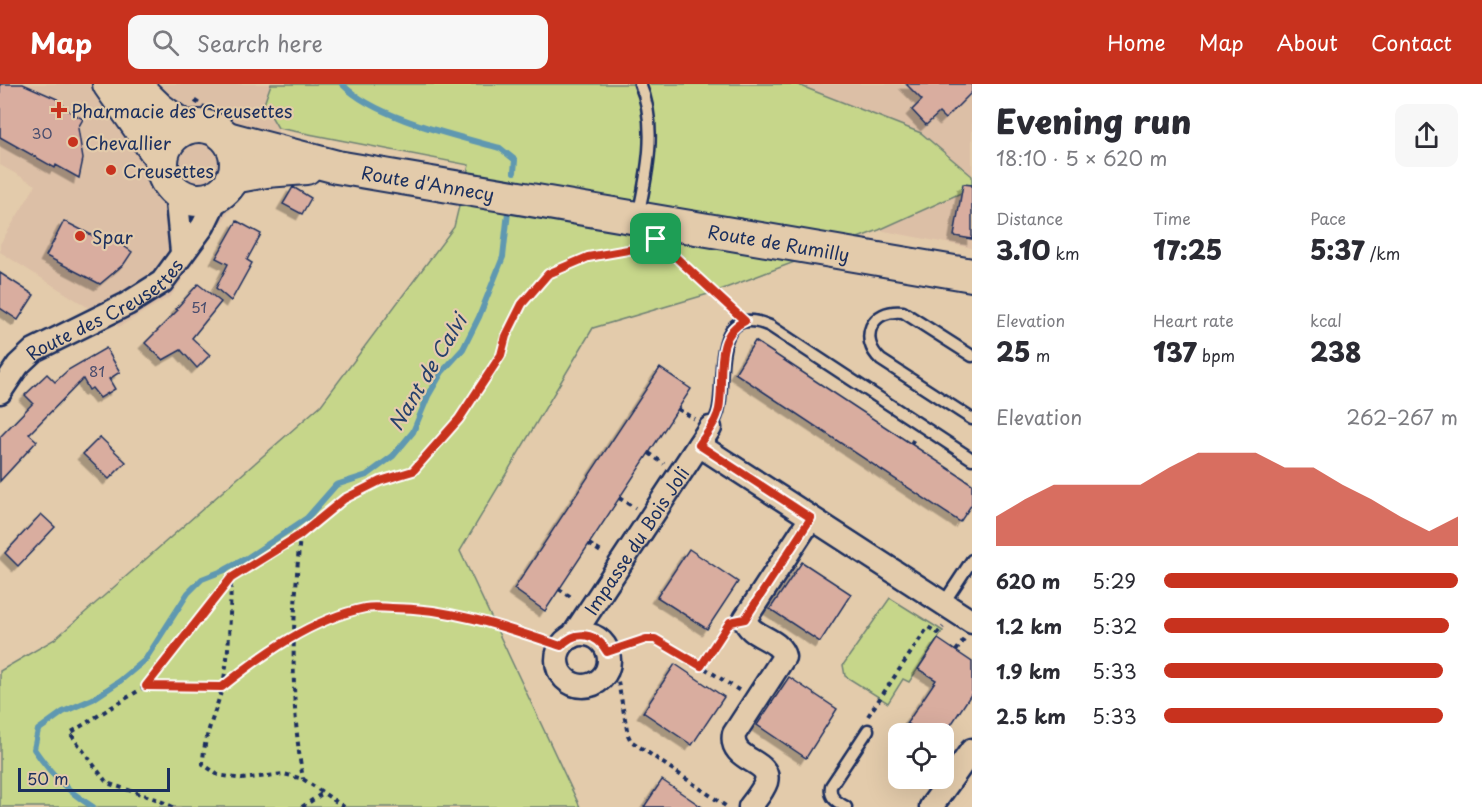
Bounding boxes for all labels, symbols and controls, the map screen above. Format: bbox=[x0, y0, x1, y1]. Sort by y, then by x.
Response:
search box bbox=[128, 15, 548, 69]
text: Map bbox=[30, 21, 92, 64]
icon: search bbox=[149, 26, 182, 59]
text: Search here bbox=[197, 26, 323, 59]
text: Home bbox=[1107, 26, 1166, 58]
text: Map bbox=[1199, 26, 1244, 58]
text: About bbox=[1277, 26, 1338, 58]
text: Contact bbox=[1371, 26, 1452, 58]
text: Evening run bbox=[996, 95, 1191, 145]
place label: Pharmacie des Creusettes bbox=[71, 97, 292, 124]
marker: Pharmacie des Creusettes bbox=[52, 103, 66, 117]
button: share bbox=[1395, 104, 1458, 167]
house number: 30 bbox=[32, 121, 52, 144]
place label: Chevallier bbox=[85, 129, 172, 156]
marker: Chevallier bbox=[66, 135, 80, 149]
text: 18:10 · 5 × 620 m bbox=[996, 143, 1168, 173]
place label: Creusettes bbox=[123, 157, 214, 184]
street label: Route d'Annecy bbox=[359, 158, 496, 207]
marker: Creusettes bbox=[104, 163, 118, 177]
text: Distance bbox=[996, 206, 1063, 230]
text: Time bbox=[1153, 206, 1191, 230]
text: Pace bbox=[1310, 206, 1346, 230]
pin bbox=[630, 213, 681, 264]
street label: Route de Rumilly bbox=[706, 217, 852, 267]
icon: arrive bbox=[639, 222, 672, 255]
place label: Spar bbox=[92, 223, 133, 250]
marker: Spar bbox=[73, 229, 87, 243]
text: 3.10 bbox=[996, 230, 1050, 269]
text: 17:25 bbox=[1153, 230, 1222, 269]
text: 5:37 bbox=[1310, 230, 1365, 269]
text: km bbox=[1050, 241, 1080, 265]
text: /km bbox=[1365, 241, 1400, 265]
street label: Route des Creusettes bbox=[19, 253, 189, 366]
house number: 51 bbox=[191, 295, 207, 318]
water label: Nant de Calvi bbox=[380, 305, 475, 436]
text: Elevation bbox=[996, 308, 1065, 332]
text: Heart rate bbox=[1153, 308, 1234, 332]
text: kcal bbox=[1310, 308, 1342, 332]
text: 25 bbox=[996, 332, 1031, 371]
text: 137 bbox=[1153, 332, 1197, 371]
text: 238 bbox=[1310, 332, 1361, 371]
text: m bbox=[1031, 343, 1050, 367]
text: bpm bbox=[1197, 343, 1235, 367]
house number: 81 bbox=[89, 359, 105, 382]
text: Elevation bbox=[996, 402, 1082, 432]
text: 262–267 m bbox=[1346, 402, 1458, 432]
street label: Impasse du Bois Joli bbox=[577, 461, 695, 620]
text: 620 m bbox=[996, 566, 1060, 596]
text: 5:29 bbox=[1092, 566, 1136, 596]
text: 1.2 km bbox=[996, 611, 1062, 641]
text: 5:32 bbox=[1092, 611, 1137, 641]
text: 1.9 km bbox=[996, 656, 1061, 686]
text: 5:33 bbox=[1092, 656, 1137, 686]
text: 2.5 km bbox=[996, 701, 1066, 731]
text: 5:33 bbox=[1092, 701, 1137, 731]
map controls bbox=[888, 723, 954, 789]
button: locate bbox=[888, 723, 954, 789]
scale bar bbox=[18, 765, 170, 792]
text: 50 m bbox=[27, 766, 68, 790]

